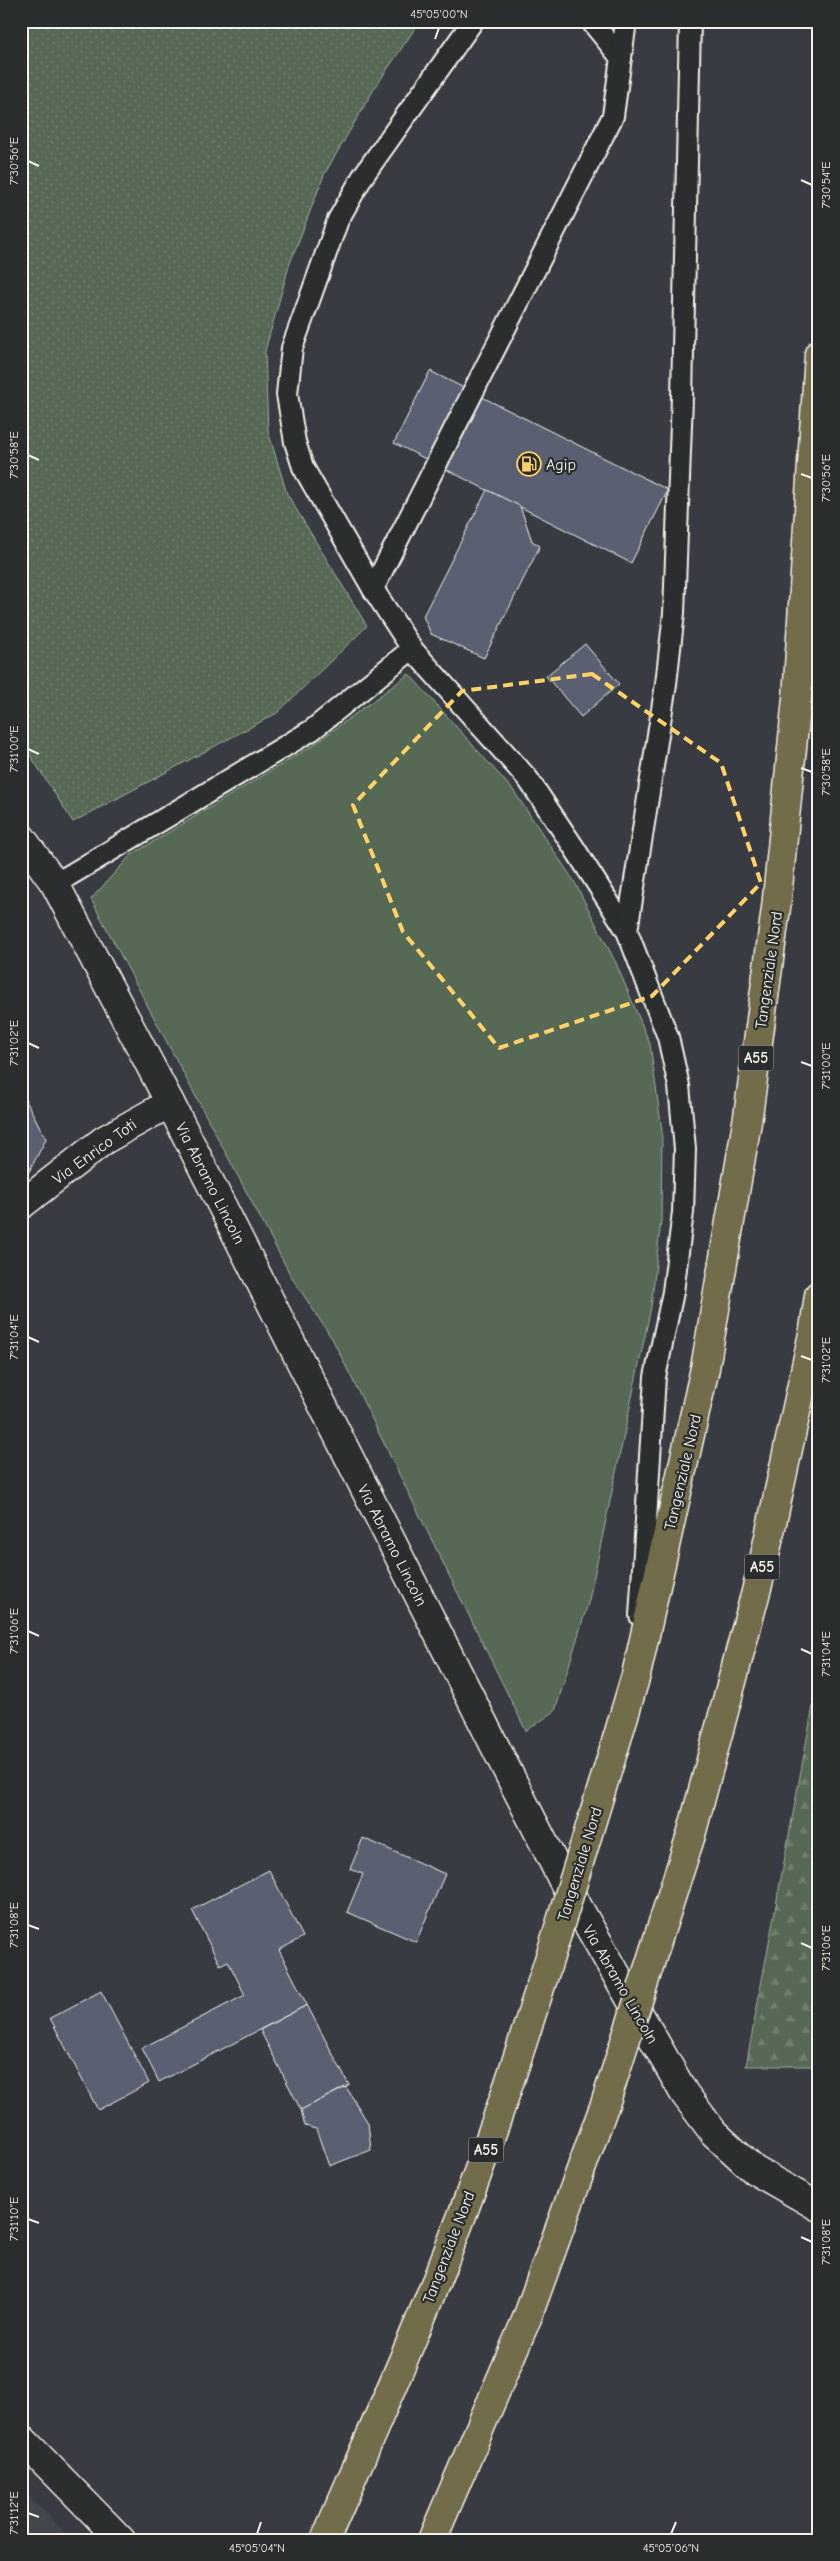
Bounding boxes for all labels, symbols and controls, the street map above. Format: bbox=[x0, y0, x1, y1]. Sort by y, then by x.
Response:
text: 45°05'00"N bbox=[410, 7, 468, 21]
text: 7°30'56"E bbox=[7, 137, 21, 185]
text: 7°30'54"E bbox=[819, 161, 833, 209]
text: 7°30'58"E bbox=[7, 431, 21, 479]
fuel station icon: Agip bbox=[516, 451, 542, 477]
text: 7°30'56"E bbox=[819, 454, 833, 502]
place label: Agip bbox=[546, 456, 576, 474]
text: 7°31'00"E bbox=[7, 726, 21, 772]
text: 7°30'58"E bbox=[819, 748, 833, 796]
street label: Tangenziale Nord bbox=[752, 910, 786, 1030]
text: 7°31'02"E bbox=[7, 1020, 21, 1066]
text: 7°31'00"E bbox=[819, 1043, 833, 1089]
road number: A55 bbox=[738, 1046, 774, 1070]
street label: Via Enrico Toti bbox=[49, 1115, 140, 1188]
street label: Via Abramo Lincoln bbox=[172, 1120, 249, 1247]
text: 7°31'04"E bbox=[7, 1314, 21, 1360]
text: 7°31'02"E bbox=[819, 1337, 833, 1383]
street label: Tangenziale Nord bbox=[661, 1413, 705, 1532]
street label: Via Abramo Lincoln bbox=[354, 1482, 431, 1609]
road number: A55 bbox=[744, 1554, 780, 1580]
text: 7°31'06"E bbox=[7, 1608, 21, 1654]
text: 7°31'04"E bbox=[819, 1631, 833, 1677]
street label: Tangenziale Nord bbox=[554, 1805, 606, 1924]
text: 7°31'08"E bbox=[7, 1902, 21, 1948]
street label: Via Abramo Lincoln bbox=[579, 1922, 661, 2047]
text: 7°31'06"E bbox=[819, 1925, 833, 1971]
road number: A55 bbox=[468, 2138, 504, 2162]
street label: Tangenziale Nord bbox=[419, 2189, 479, 2306]
text: 7°31'10"E bbox=[7, 2197, 21, 2241]
text: 7°31'08"E bbox=[819, 2219, 833, 2265]
text: 7°31'12"E bbox=[7, 2491, 21, 2535]
text: 45°05'04"N bbox=[229, 2541, 285, 2555]
text: 45°05'06"N bbox=[643, 2541, 699, 2555]

